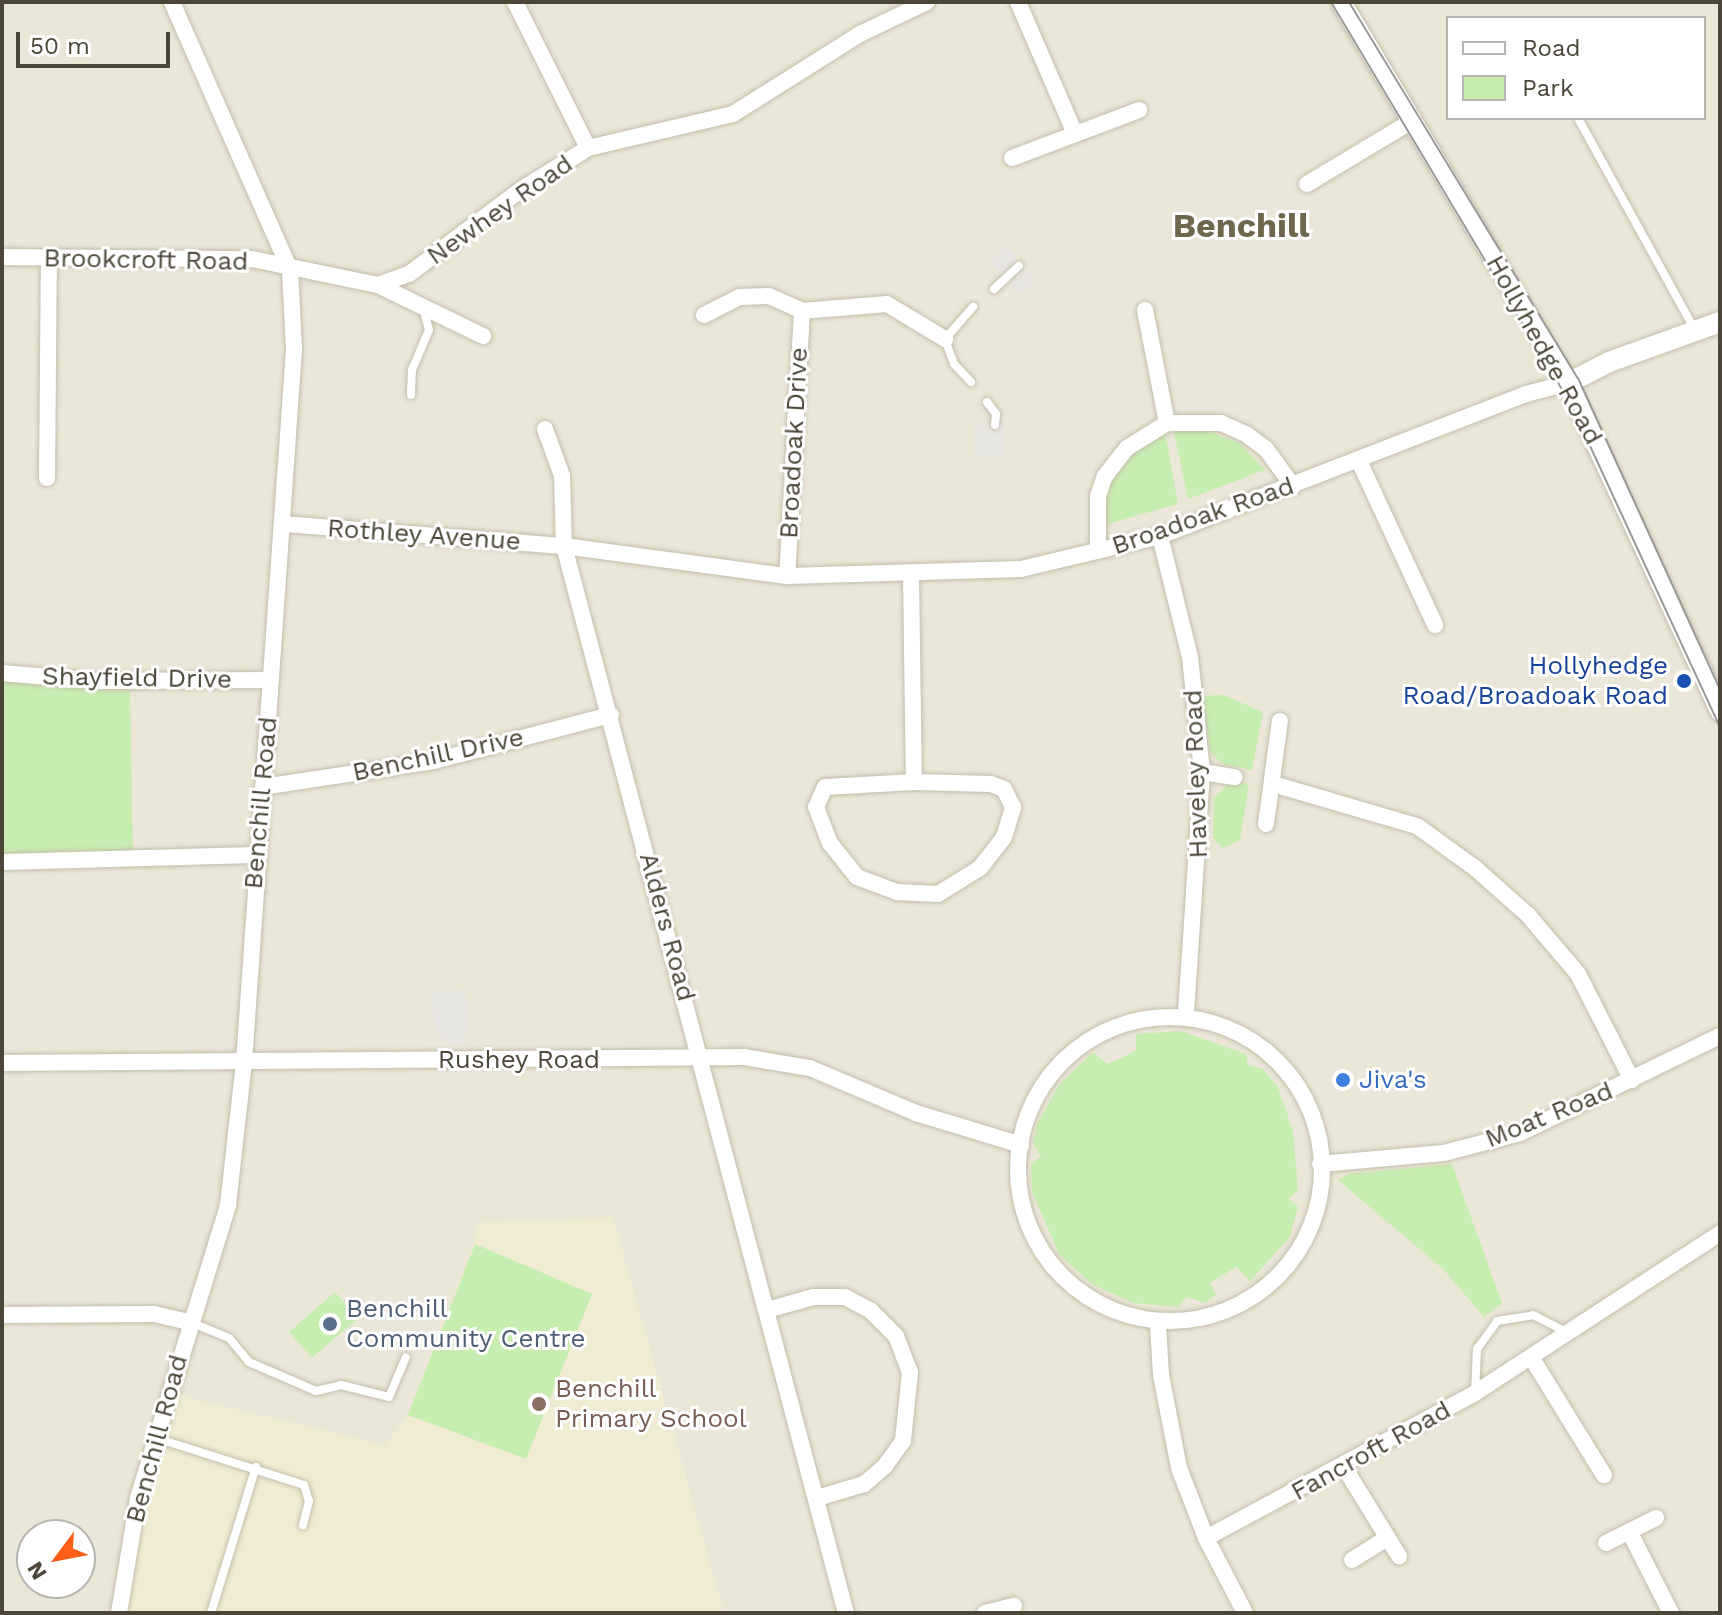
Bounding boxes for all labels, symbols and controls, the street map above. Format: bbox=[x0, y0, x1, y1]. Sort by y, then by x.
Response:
scale bar bbox=[20, 16, 174, 66]
legend bbox=[1446, 16, 1706, 120]
text: 50 m bbox=[30, 32, 90, 60]
text: Road bbox=[1522, 34, 1581, 62]
text: Park bbox=[1522, 74, 1574, 102]
street label: Newhey Road bbox=[421, 148, 579, 272]
district label: Benchill bbox=[1173, 206, 1309, 246]
street label: Brookcroft Road bbox=[43, 243, 249, 277]
street label: Hollyhedge Road bbox=[1479, 250, 1609, 450]
street label: Broadoak Drive bbox=[773, 346, 815, 540]
street label: Broadoak Road bbox=[1108, 470, 1298, 562]
street label: Rothley Avenue bbox=[325, 513, 523, 557]
place label: Hollyhedge Road/Broadoak Road bbox=[1402, 650, 1668, 712]
street label: Shayfield Drive bbox=[42, 661, 232, 695]
marker: Hollyhedge Road/Broadoak Road bbox=[1675, 672, 1693, 690]
street label: Haveley Road bbox=[1177, 689, 1215, 859]
street label: Benchill Road bbox=[238, 715, 284, 891]
street label: Benchill Drive bbox=[349, 722, 527, 788]
street label: Alders Road bbox=[632, 849, 702, 1005]
street label: Rushey Road bbox=[438, 1044, 600, 1076]
place label: Jiva's bbox=[1359, 1064, 1427, 1096]
marker: Jiva's bbox=[1334, 1071, 1352, 1089]
street label: Moat Road bbox=[1481, 1075, 1617, 1155]
place label: Benchill Community Centre bbox=[346, 1293, 586, 1354]
marker: Benchill Community Centre bbox=[321, 1315, 339, 1333]
street label: Benchill Road bbox=[119, 1351, 195, 1527]
place label: Benchill Primary School bbox=[555, 1373, 747, 1434]
street label: Fancroft Road bbox=[1286, 1394, 1456, 1508]
marker: Benchill Primary School bbox=[530, 1395, 548, 1413]
north arrow bbox=[16, 1519, 96, 1599]
text: N bbox=[22, 1557, 52, 1584]

